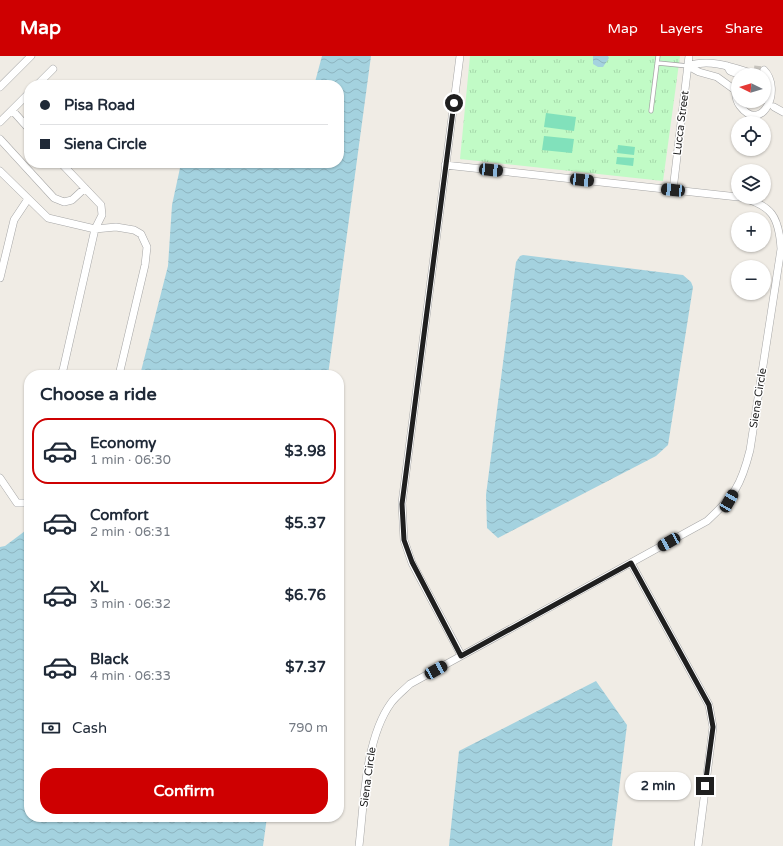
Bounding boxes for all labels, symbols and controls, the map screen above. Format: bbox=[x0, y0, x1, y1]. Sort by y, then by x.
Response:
text: Map bbox=[20, 17, 61, 39]
text: Map bbox=[608, 20, 638, 37]
text: Layers bbox=[660, 20, 703, 37]
text: Share bbox=[725, 20, 763, 37]
north arrow bbox=[731, 68, 771, 108]
map controls bbox=[731, 68, 771, 300]
street label: Lucca Street bbox=[671, 90, 691, 156]
route start bbox=[445, 94, 463, 112]
text: Pisa Road bbox=[64, 96, 135, 114]
button: locate bbox=[731, 116, 771, 156]
text: Siena Circle bbox=[64, 135, 147, 153]
car bbox=[478, 163, 504, 177]
button: layers bbox=[731, 164, 771, 204]
car bbox=[569, 173, 595, 187]
car bbox=[660, 183, 686, 197]
button: + bbox=[731, 212, 771, 252]
button: − bbox=[731, 260, 771, 300]
street label: Siena Circle bbox=[747, 367, 769, 429]
text: Choose a ride bbox=[40, 383, 157, 405]
icon: car bbox=[42, 433, 78, 469]
text: Economy bbox=[90, 434, 156, 452]
text: $3.98 bbox=[285, 442, 326, 460]
text: 1 min · 06:30 bbox=[90, 452, 171, 468]
car bbox=[718, 488, 740, 514]
icon: car bbox=[42, 505, 78, 541]
text: Comfort bbox=[90, 506, 149, 524]
text: $5.37 bbox=[285, 514, 326, 532]
text: 2 min · 06:31 bbox=[90, 524, 171, 540]
car bbox=[656, 531, 682, 553]
icon: car bbox=[42, 577, 78, 613]
text: XL bbox=[90, 578, 109, 596]
text: $6.76 bbox=[285, 586, 326, 604]
text: 3 min · 06:32 bbox=[90, 596, 171, 612]
icon: car bbox=[42, 649, 78, 685]
text: Black bbox=[90, 650, 129, 668]
text: $7.37 bbox=[285, 658, 326, 676]
car bbox=[423, 659, 449, 681]
text: 4 min · 06:33 bbox=[90, 668, 171, 684]
icon: cash bbox=[40, 717, 62, 739]
text: Cash bbox=[72, 719, 107, 737]
text: 790 m bbox=[288, 720, 328, 736]
street label: Siena Circle bbox=[357, 746, 379, 808]
button: Confirm bbox=[40, 768, 328, 814]
callout: 2 min bbox=[625, 772, 691, 800]
route end bbox=[696, 777, 714, 795]
text: 2 min bbox=[641, 778, 675, 794]

